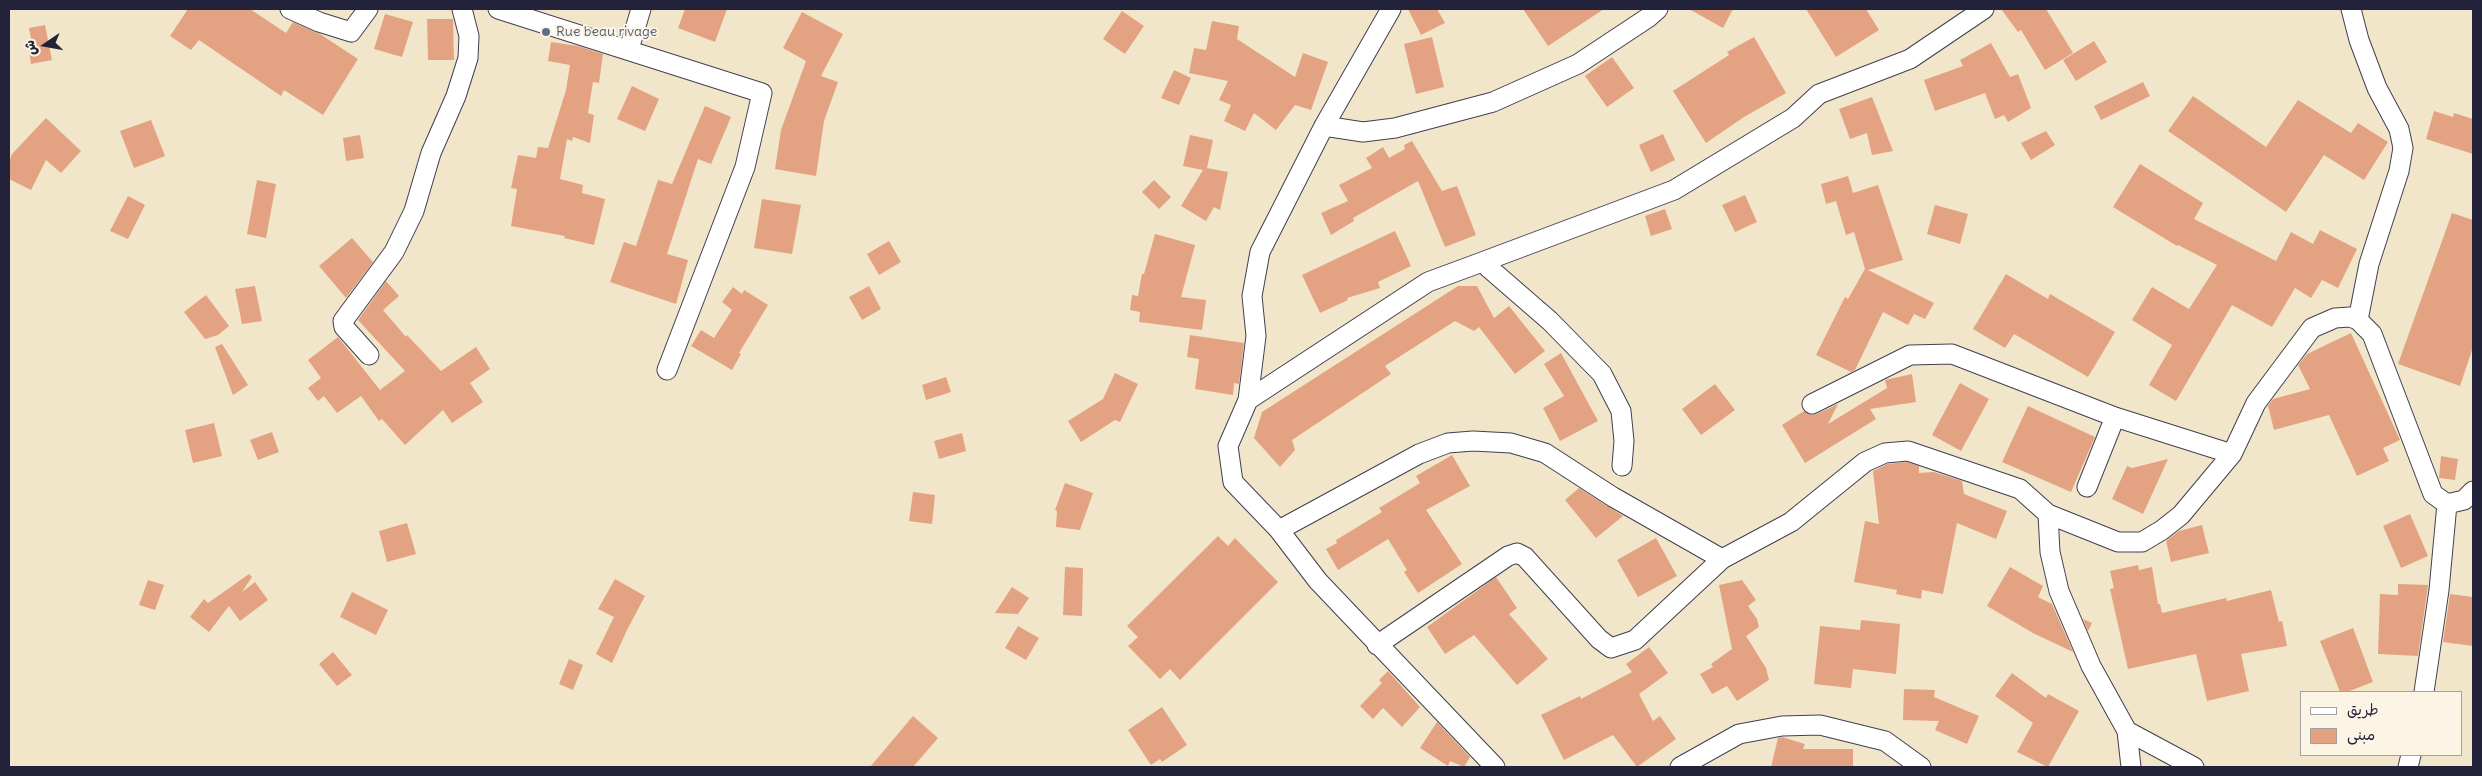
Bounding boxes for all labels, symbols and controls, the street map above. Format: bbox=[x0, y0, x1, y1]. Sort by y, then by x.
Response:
north arrow bbox=[20, 20, 70, 70]
place label: Rue beau rivage bbox=[556, 24, 657, 40]
marker: Rue beau rivage bbox=[540, 26, 552, 38]
text: ش bbox=[20, 39, 41, 58]
legend bbox=[2300, 691, 2462, 756]
text: طريق bbox=[2347, 700, 2379, 719]
text: مبنى bbox=[2347, 725, 2375, 744]

